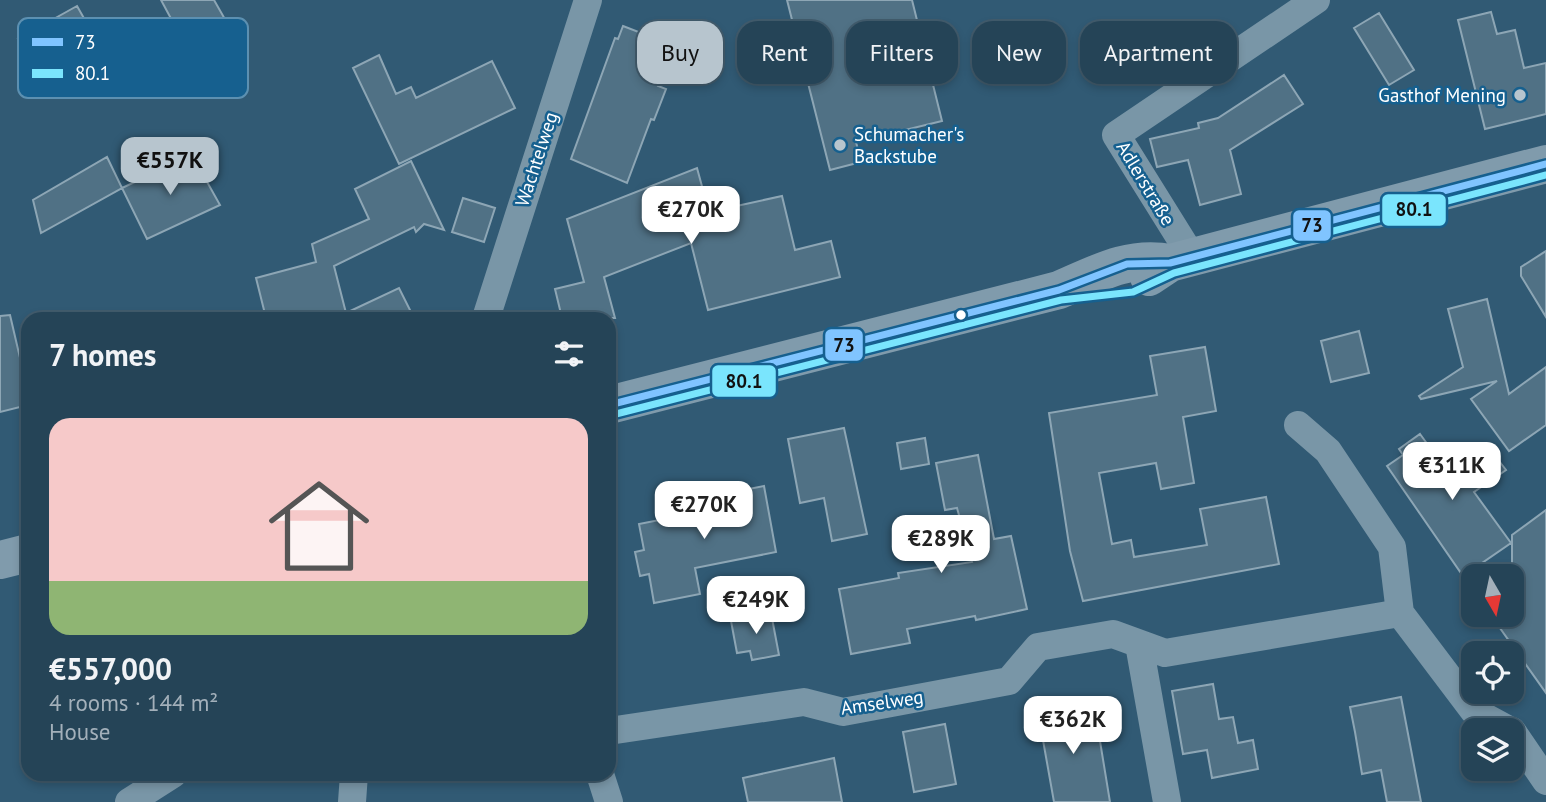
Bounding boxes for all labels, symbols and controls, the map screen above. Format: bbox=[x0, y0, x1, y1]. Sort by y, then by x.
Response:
legend bbox=[18, 18, 248, 98]
chip: Buy bbox=[637, 21, 723, 84]
chip: Rent bbox=[737, 21, 832, 84]
chip: Filters bbox=[846, 21, 958, 84]
chip: New bbox=[972, 21, 1066, 84]
chip: Apartment bbox=[1080, 21, 1237, 84]
text: 73 bbox=[75, 30, 96, 54]
text: 80.1 bbox=[75, 61, 110, 85]
place label: Gasthof Mening bbox=[1378, 83, 1506, 107]
marker: Gasthof Mening bbox=[1512, 87, 1528, 103]
street label: Wachtelweg bbox=[509, 109, 563, 209]
place label: Schumacher's Backstube bbox=[854, 122, 964, 168]
street label: Adlerstraße bbox=[1111, 136, 1181, 230]
marker: Schumacher's Backstube bbox=[832, 137, 848, 153]
pin: €557K bbox=[121, 138, 219, 197]
text: €557K bbox=[137, 145, 203, 174]
pin: €270K bbox=[642, 187, 740, 246]
line badge: 80.1 bbox=[1381, 193, 1447, 227]
text: €270K bbox=[658, 194, 724, 223]
text: 80.1 bbox=[1396, 197, 1433, 221]
line badge: 73 bbox=[1292, 209, 1332, 242]
text: 73 bbox=[1301, 213, 1323, 237]
unlabelled marker bbox=[954, 308, 968, 322]
line badge: 73 bbox=[824, 328, 864, 362]
text: 73 bbox=[833, 333, 855, 357]
text: 7 homes bbox=[49, 335, 157, 374]
icon: filters bbox=[550, 335, 588, 373]
line badge: 80.1 bbox=[711, 364, 777, 398]
text: 80.1 bbox=[726, 369, 763, 393]
pin: €311K bbox=[1403, 442, 1501, 502]
text: €311K bbox=[1419, 450, 1485, 479]
icon: home bbox=[256, 463, 382, 589]
pin: €270K bbox=[655, 482, 753, 541]
text: €270K bbox=[671, 489, 737, 518]
pin: €289K bbox=[892, 516, 990, 575]
text: €289K bbox=[908, 523, 974, 552]
north arrow bbox=[1461, 564, 1524, 626]
map controls bbox=[1461, 564, 1524, 781]
pin: €249K bbox=[707, 576, 805, 636]
text: €249K bbox=[723, 584, 789, 613]
button: locate bbox=[1461, 641, 1524, 704]
text: €557,000 bbox=[49, 649, 172, 688]
street label: Amselweg bbox=[839, 684, 925, 720]
text: 4 rooms · 144 m² bbox=[49, 688, 218, 717]
pin: €362K bbox=[1024, 696, 1122, 756]
text: €362K bbox=[1040, 704, 1106, 733]
text: House bbox=[49, 717, 111, 746]
button: layers bbox=[1461, 718, 1524, 781]

